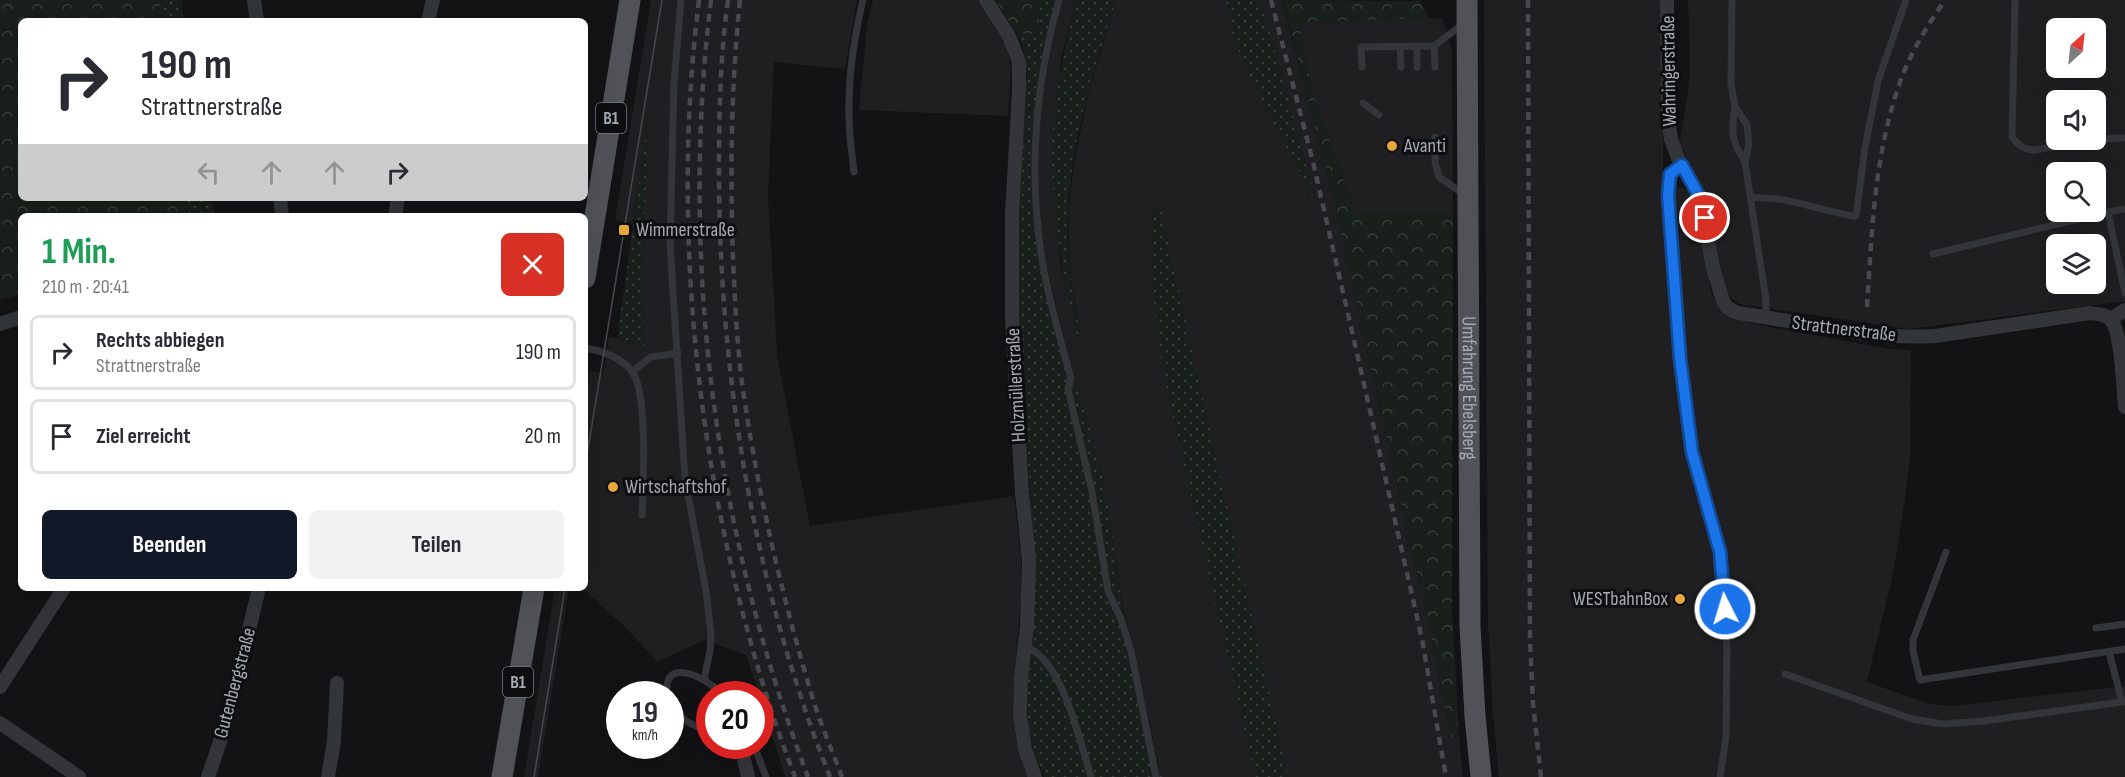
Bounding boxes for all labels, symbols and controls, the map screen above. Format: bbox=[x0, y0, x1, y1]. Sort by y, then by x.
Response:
street label: Wahringerstraße bbox=[1656, 15, 1682, 127]
north arrow bbox=[2046, 18, 2106, 78]
map controls bbox=[2046, 18, 2106, 294]
text: 190 m bbox=[141, 40, 232, 91]
icon: right bbox=[42, 42, 120, 120]
button: sound bbox=[2046, 90, 2106, 150]
text: Strattnerstraße bbox=[141, 91, 283, 123]
road number: B1 bbox=[596, 103, 626, 133]
place label: Avanti bbox=[1403, 134, 1446, 158]
marker: Avanti bbox=[1385, 139, 1399, 153]
icon: left bbox=[192, 156, 225, 189]
icon: ahead bbox=[255, 156, 288, 189]
icon: ahead bbox=[318, 156, 351, 189]
icon: right bbox=[381, 156, 414, 189]
button: search bbox=[2046, 162, 2106, 222]
pin bbox=[1679, 192, 1730, 243]
icon: arrive bbox=[1688, 201, 1721, 234]
place label: Wimmerstraße bbox=[636, 218, 735, 242]
marker: Wimmerstraße bbox=[617, 223, 631, 237]
text: 1 Min. bbox=[42, 231, 116, 274]
button: close bbox=[501, 233, 564, 296]
button: layers bbox=[2046, 234, 2106, 294]
text: 210 m · 20:41 bbox=[42, 275, 129, 299]
street label: Strattnerstraße bbox=[1791, 311, 1897, 347]
street label: Umfahrung Ebelsberg bbox=[1457, 316, 1481, 460]
text: Rechts abbiegen bbox=[96, 327, 225, 354]
street label: Holzmüllerstraße bbox=[1001, 327, 1031, 443]
icon: right bbox=[45, 336, 78, 369]
text: 190 m bbox=[516, 339, 561, 366]
text: Strattnerstraße bbox=[96, 354, 201, 378]
icon: arrive bbox=[45, 420, 78, 453]
text: Ziel erreicht bbox=[96, 423, 191, 450]
text: 20 m bbox=[525, 423, 561, 450]
place label: Wirtschaftshof bbox=[625, 475, 727, 499]
marker: Wirtschaftshof bbox=[606, 480, 620, 494]
button: Beenden bbox=[42, 510, 297, 579]
button: Teilen bbox=[309, 510, 564, 579]
position arrow bbox=[1693, 577, 1757, 641]
place label: WESTbahnBox bbox=[1573, 587, 1668, 611]
marker: WESTbahnBox bbox=[1673, 592, 1687, 606]
street label: Gutenbergstraße bbox=[209, 625, 261, 741]
road number: B1 bbox=[503, 667, 533, 697]
speed limit sign: 20 bbox=[696, 681, 774, 759]
text: 19 bbox=[632, 695, 658, 731]
text: km/h bbox=[632, 726, 658, 745]

